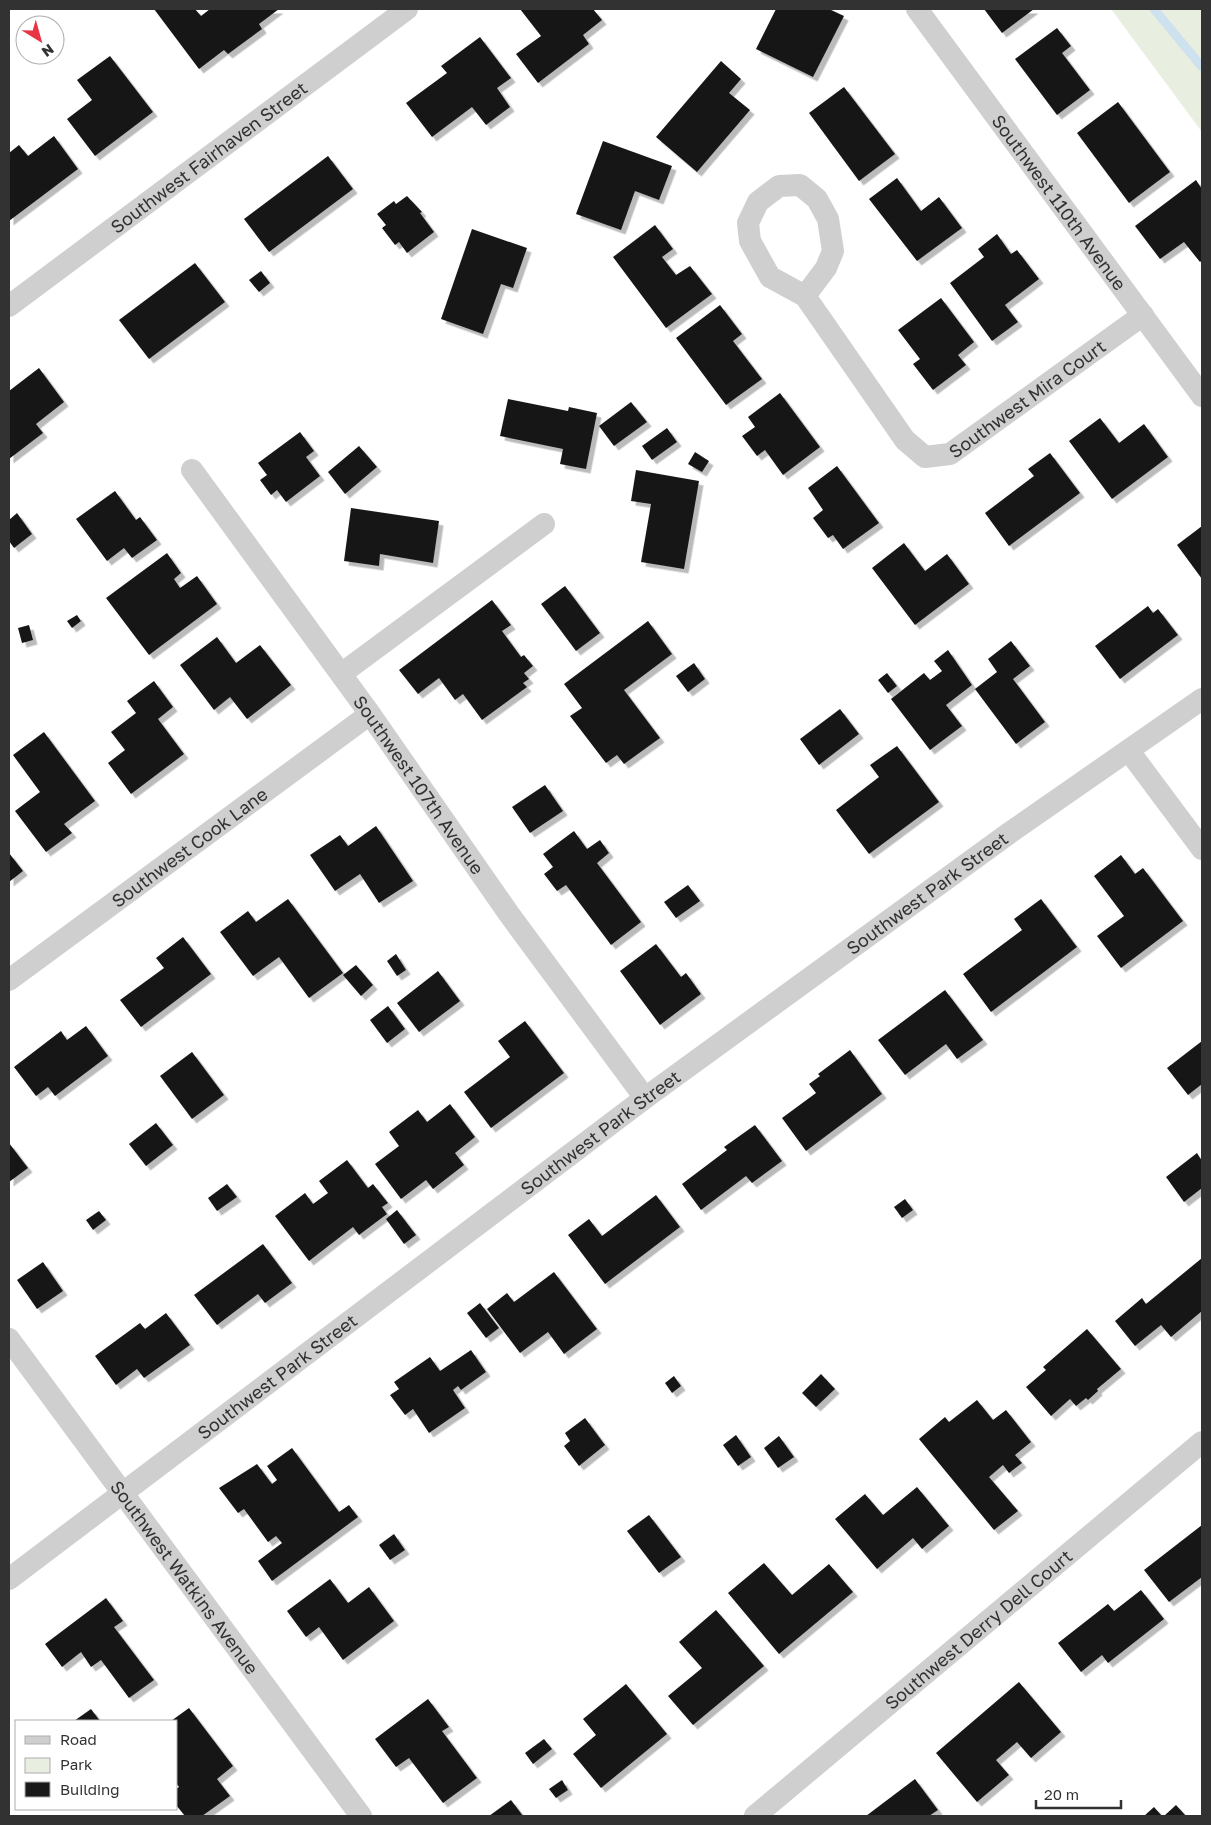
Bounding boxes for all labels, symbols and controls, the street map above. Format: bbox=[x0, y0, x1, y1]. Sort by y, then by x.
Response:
north arrow bbox=[15, 15, 65, 65]
text: N bbox=[39, 41, 57, 61]
street label: Southwest Fairhaven Street bbox=[106, 77, 311, 238]
street label: Southwest 110th Avenue bbox=[987, 110, 1131, 294]
street label: Southwest Mira Court bbox=[944, 335, 1110, 462]
street label: Southwest 107th Avenue bbox=[349, 691, 489, 878]
street label: Southwest Cook Lane bbox=[107, 782, 272, 912]
street label: Southwest Park Street bbox=[842, 827, 1012, 959]
street label: Southwest Park Street bbox=[516, 1065, 684, 1199]
street label: Southwest Park Street bbox=[193, 1309, 361, 1444]
street label: Southwest Watkins Avenue bbox=[106, 1476, 263, 1678]
street label: Southwest Derry Dell Court bbox=[880, 1545, 1076, 1714]
legend bbox=[15, 1720, 178, 1810]
text: Road bbox=[60, 1730, 97, 1748]
text: Park bbox=[60, 1755, 93, 1773]
scale bar bbox=[1036, 1778, 1121, 1810]
text: Building bbox=[60, 1780, 120, 1798]
text: 20 m bbox=[1044, 1785, 1079, 1803]

